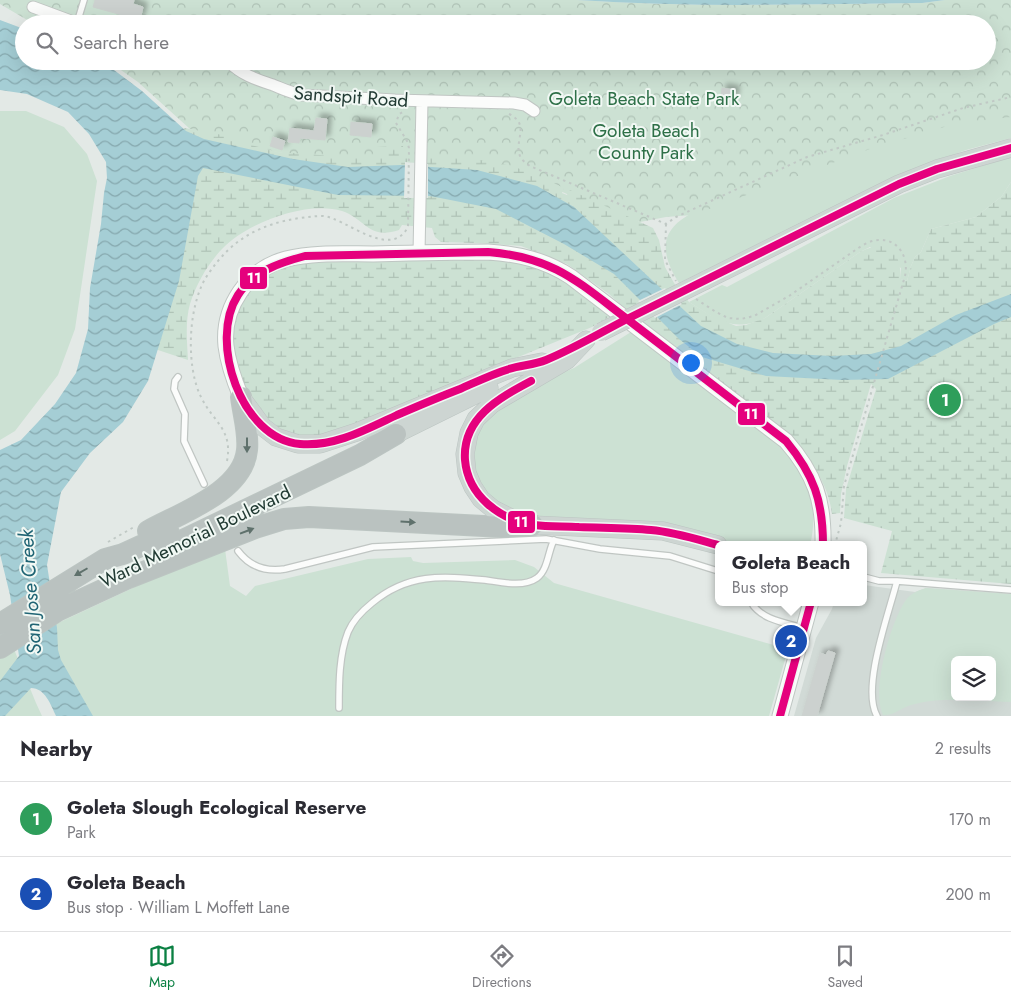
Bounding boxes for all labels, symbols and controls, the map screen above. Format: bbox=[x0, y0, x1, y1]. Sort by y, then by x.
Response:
search box bbox=[15, 15, 996, 70]
icon: search bbox=[33, 29, 61, 57]
text: Search here bbox=[73, 29, 169, 56]
street label: Sandspit Road bbox=[293, 79, 409, 114]
park label: Goleta Beach State Park bbox=[549, 85, 740, 112]
park label: Goleta Beach County Park bbox=[592, 117, 700, 166]
line badge: 11 bbox=[239, 266, 268, 290]
text: 11 bbox=[247, 268, 261, 288]
your location bbox=[678, 350, 704, 376]
pin: 1 bbox=[929, 381, 961, 419]
line badge: 11 bbox=[737, 402, 766, 426]
text: 11 bbox=[744, 404, 758, 424]
one-way arrow bbox=[243, 437, 251, 453]
street label: Ward Memorial Boulevard bbox=[95, 478, 295, 595]
line badge: 11 bbox=[507, 510, 536, 534]
text: 11 bbox=[514, 512, 528, 532]
one-way arrow bbox=[400, 518, 416, 526]
water label: San Jose Creek bbox=[12, 527, 49, 655]
one-way arrow bbox=[240, 527, 255, 535]
popup bbox=[715, 541, 867, 606]
text: Goleta Beach bbox=[732, 549, 850, 576]
one-way arrow bbox=[75, 568, 88, 577]
text: Bus stop bbox=[732, 576, 788, 599]
pin: 2 bbox=[775, 622, 807, 660]
map controls bbox=[951, 656, 996, 701]
button: layers bbox=[951, 656, 996, 701]
text: Nearby bbox=[20, 734, 92, 764]
text: 2 results bbox=[935, 737, 991, 760]
text: Goleta Slough Ecological Reserve bbox=[67, 794, 366, 821]
text: 1 bbox=[32, 808, 40, 831]
text: 170 m bbox=[949, 808, 991, 831]
text: Park bbox=[67, 821, 96, 844]
text: Goleta Beach bbox=[67, 869, 186, 896]
text: 2 bbox=[31, 883, 41, 906]
text: 200 m bbox=[945, 883, 991, 906]
text: Bus stop · William L Moffett Lane bbox=[67, 896, 290, 919]
tab: Map bbox=[148, 942, 176, 992]
tab: Directions bbox=[472, 942, 531, 992]
tab: Saved bbox=[827, 942, 863, 992]

